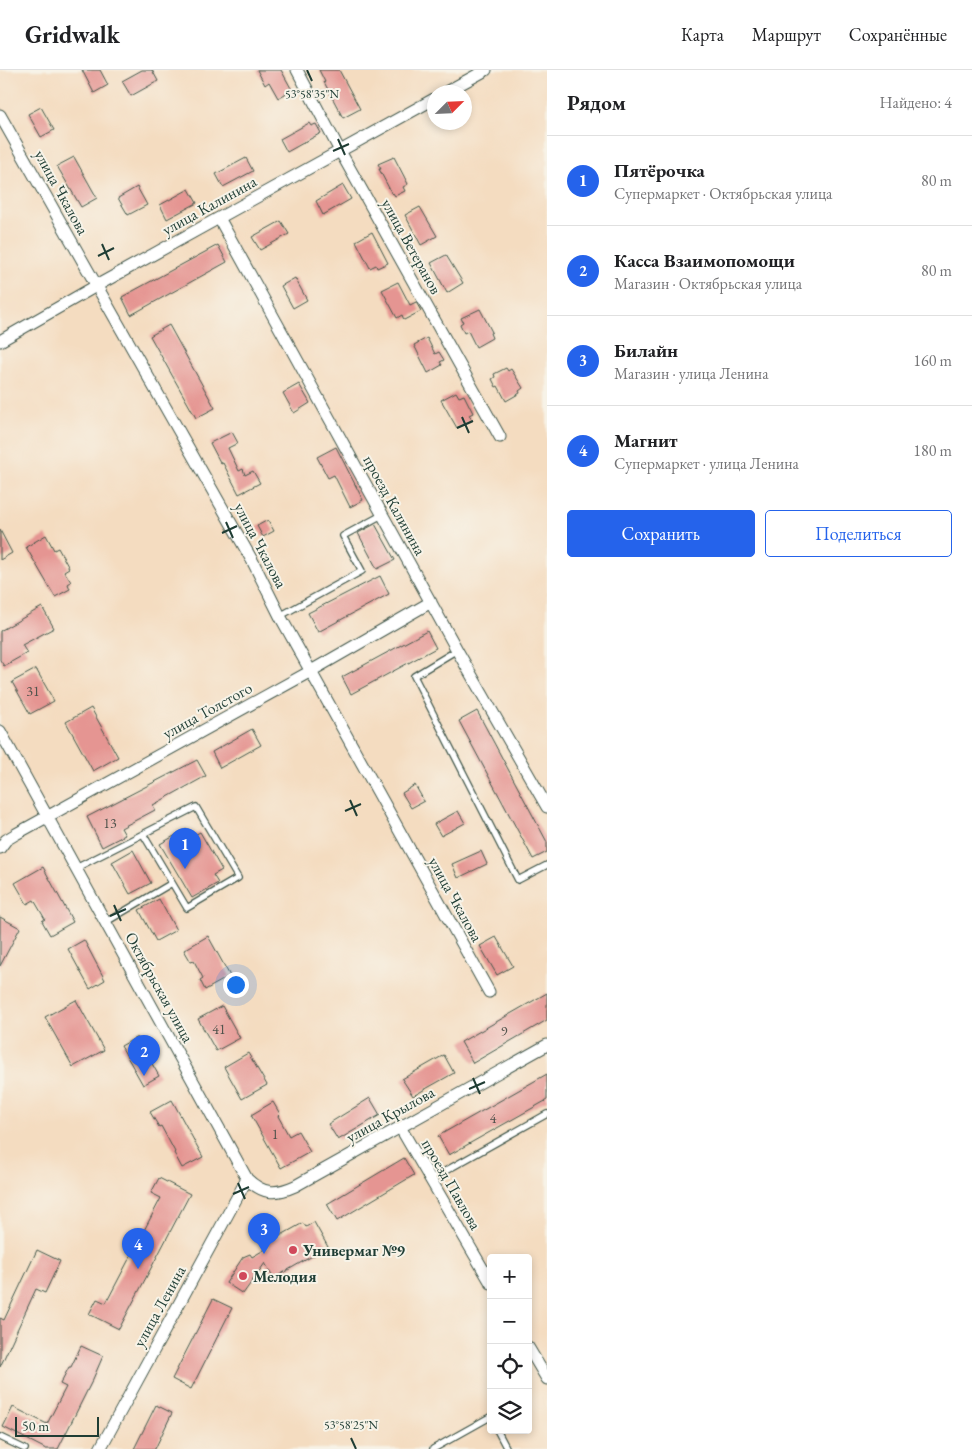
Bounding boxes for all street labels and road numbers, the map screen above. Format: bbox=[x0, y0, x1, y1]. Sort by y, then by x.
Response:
street label: улица Чкалова bbox=[30, 146, 94, 239]
street label: улица Калинина bbox=[158, 170, 261, 240]
street label: улица Ветеранов bbox=[377, 195, 447, 298]
street label: проезд Калинина bbox=[358, 451, 431, 560]
street label: улица Чкалова bbox=[229, 499, 292, 592]
street label: улица Толстого bbox=[159, 677, 256, 744]
street label: улица Чкалова bbox=[424, 853, 488, 946]
street label: Октябрьская улица bbox=[120, 928, 199, 1047]
street label: улица Крылова bbox=[342, 1081, 439, 1147]
street label: проезд Павлова bbox=[417, 1135, 486, 1234]
street label: улица Ленина bbox=[129, 1261, 191, 1351]

